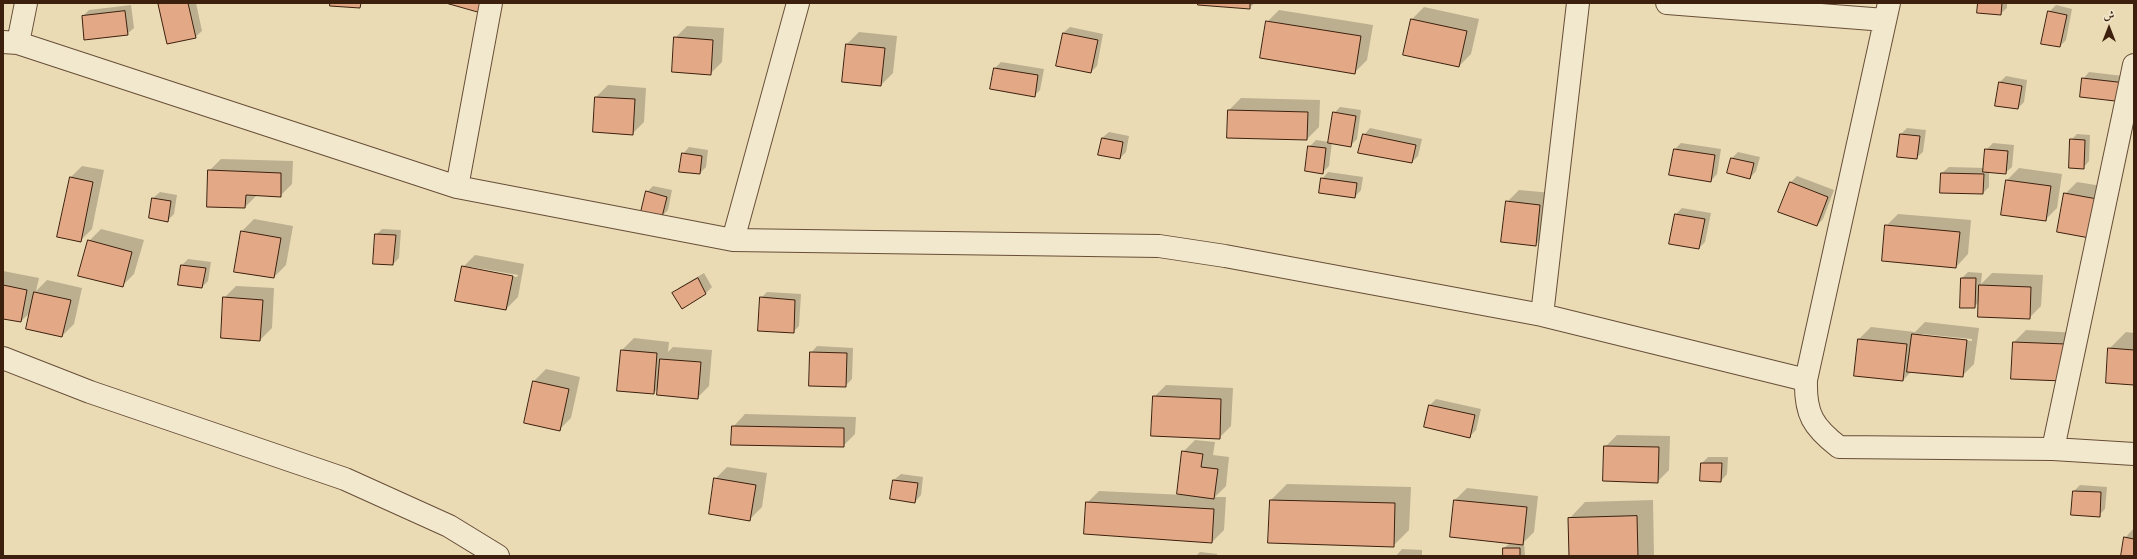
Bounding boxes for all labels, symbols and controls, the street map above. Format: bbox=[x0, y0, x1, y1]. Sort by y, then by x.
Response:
north arrow bbox=[2089, 8, 2129, 48]
text: ش bbox=[2104, 9, 2114, 23]

